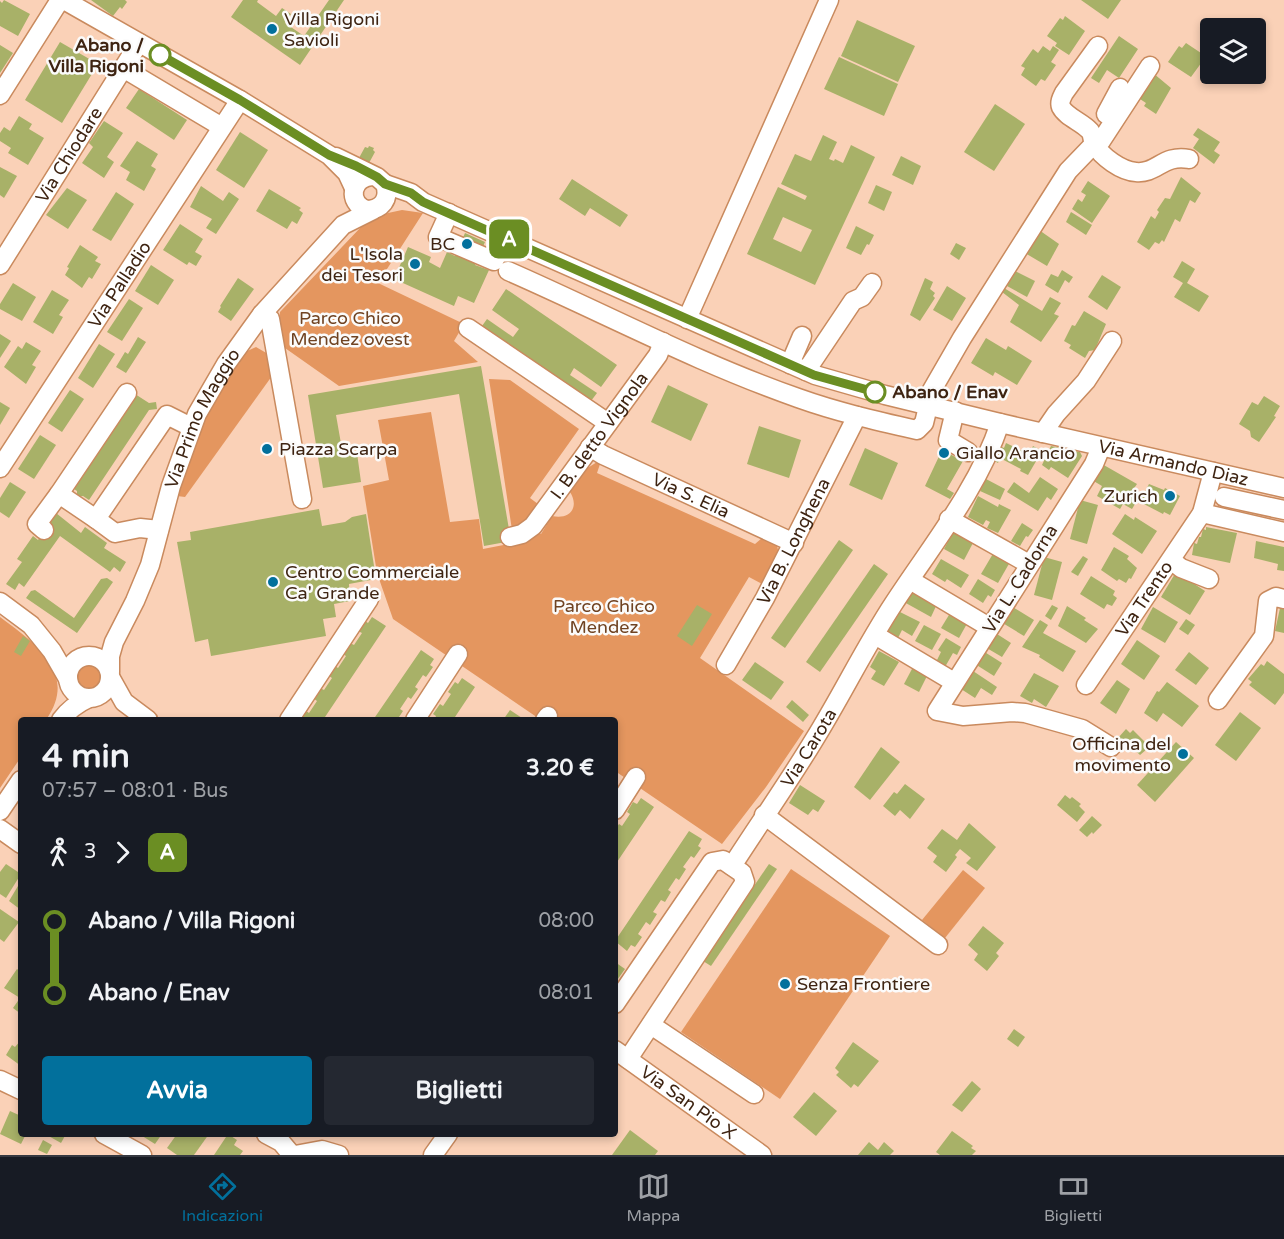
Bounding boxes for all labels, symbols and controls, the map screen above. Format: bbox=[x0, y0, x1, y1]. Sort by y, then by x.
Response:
place label: Villa Rigoni Savioli bbox=[284, 8, 380, 51]
map controls bbox=[1200, 18, 1266, 84]
button: layers bbox=[1200, 18, 1266, 84]
marker: Villa Rigoni Savioli bbox=[265, 22, 279, 36]
place label: Abano / Villa Rigoni bbox=[48, 34, 144, 77]
marker: Abano / Villa Rigoni bbox=[149, 44, 171, 66]
street label: Via Chiodare bbox=[31, 103, 107, 207]
line badge: A bbox=[490, 220, 528, 258]
text: A bbox=[501, 227, 517, 252]
place label: BC bbox=[430, 233, 455, 255]
street label: Via Palladio bbox=[83, 237, 156, 332]
marker: BC bbox=[460, 237, 474, 251]
place label: L'Isola dei Tesori bbox=[321, 243, 403, 286]
marker: L'Isola dei Tesori bbox=[408, 257, 422, 271]
park label: Parco Chico Mendez ovest bbox=[290, 307, 410, 350]
street label: Via Primo Maggio bbox=[160, 344, 245, 491]
street label: I. B. detto Vignola bbox=[545, 368, 653, 503]
marker: Abano / Enav bbox=[864, 381, 886, 403]
place label: Abano / Enav bbox=[892, 381, 1008, 403]
street label: Via Armando Diaz bbox=[1096, 435, 1251, 491]
place label: Piazza Scarpa bbox=[279, 438, 397, 460]
marker: Piazza Scarpa bbox=[260, 442, 274, 456]
place label: Giallo Arancio bbox=[956, 442, 1075, 464]
marker: Giallo Arancio bbox=[937, 446, 951, 460]
street label: Via S. Elia bbox=[649, 468, 733, 523]
street label: Via B. Longhena bbox=[752, 474, 835, 609]
place label: Zurich bbox=[1104, 485, 1158, 507]
marker: Zurich bbox=[1163, 489, 1177, 503]
street label: Via L. Cadorna bbox=[978, 520, 1062, 638]
street label: Via Trento bbox=[1111, 557, 1178, 641]
place label: Centro Commerciale Ca' Grande bbox=[285, 561, 459, 604]
marker: Centro Commerciale Ca' Grande bbox=[266, 575, 280, 589]
park label: Parco Chico Mendez bbox=[553, 595, 655, 638]
street label: Via Carota bbox=[776, 704, 841, 791]
place label: Officina del movimento bbox=[1072, 733, 1171, 776]
text: 4 min bbox=[42, 737, 130, 776]
marker: Officina del movimento bbox=[1176, 747, 1190, 761]
text: 3.20 € bbox=[526, 755, 594, 781]
text: 07:57 – 08:01 · Bus bbox=[42, 779, 228, 803]
icon: walk bbox=[42, 836, 75, 869]
icon: forward bbox=[106, 836, 139, 869]
text: 3 bbox=[84, 840, 97, 864]
text: A bbox=[160, 840, 175, 865]
text: Abano / Villa Rigoni bbox=[88, 908, 295, 934]
text: 08:00 bbox=[539, 909, 594, 933]
place label: Senza Frontiere bbox=[797, 973, 930, 995]
marker: Senza Frontiere bbox=[778, 977, 792, 991]
text: Abano / Enav bbox=[88, 980, 230, 1006]
text: 08:01 bbox=[539, 981, 594, 1005]
button: Avvia bbox=[42, 1056, 312, 1125]
button: Biglietti bbox=[324, 1056, 594, 1125]
street label: Via San Pio X bbox=[636, 1061, 740, 1144]
tab: Indicazioni bbox=[182, 1170, 263, 1226]
tab: Mappa bbox=[627, 1170, 680, 1226]
tab: Biglietti bbox=[1044, 1170, 1102, 1226]

